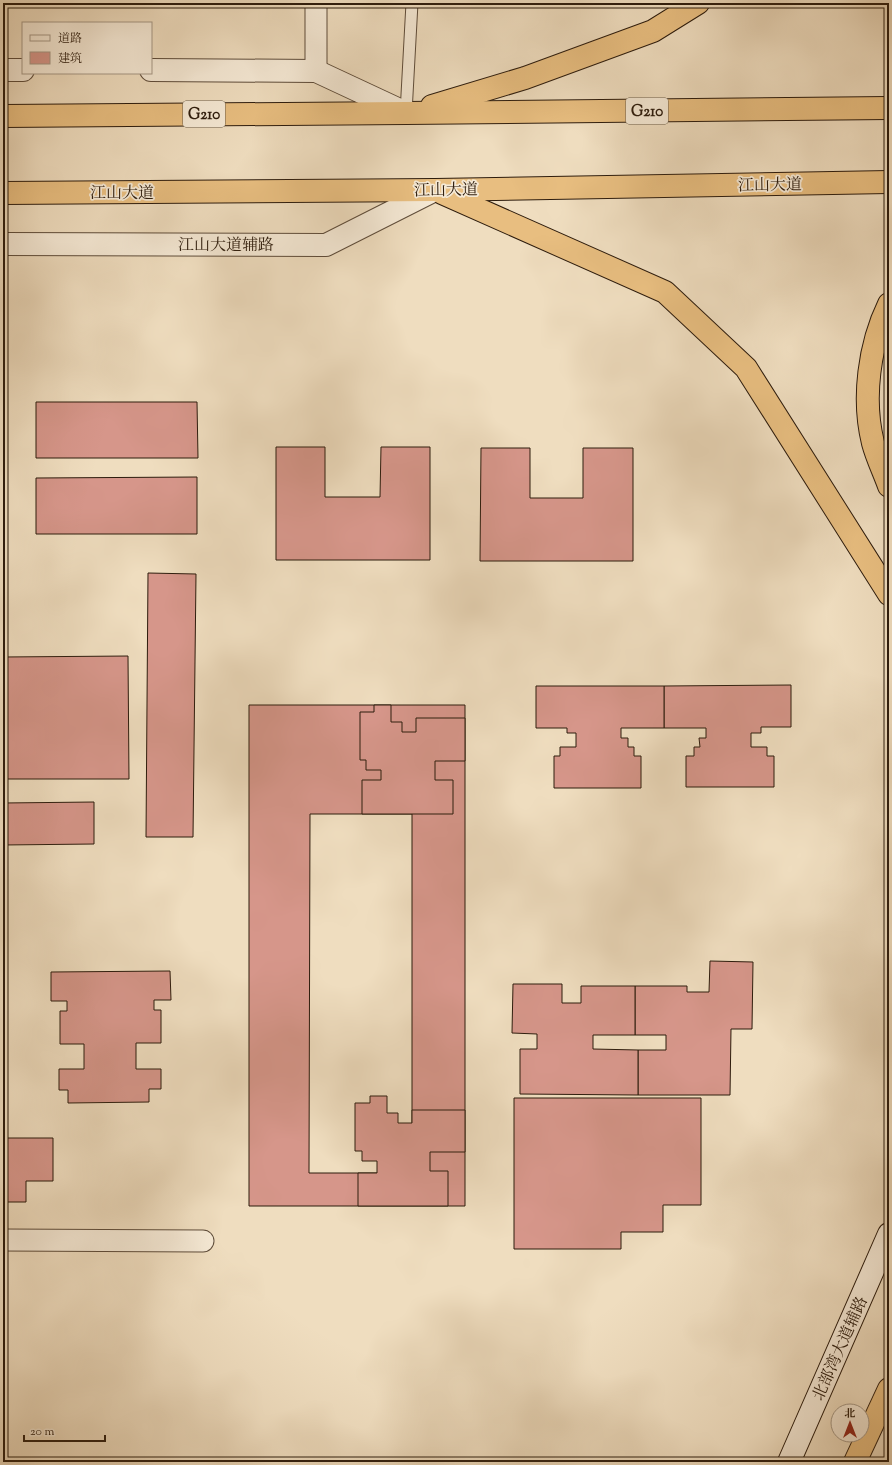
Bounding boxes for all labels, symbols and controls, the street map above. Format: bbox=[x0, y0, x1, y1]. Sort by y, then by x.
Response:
legend bbox=[22, 22, 152, 74]
text: 道路 bbox=[58, 30, 82, 48]
text: 建筑 bbox=[58, 50, 82, 68]
road number: G210 bbox=[626, 98, 668, 124]
road number: G210 bbox=[183, 101, 225, 127]
street label: 江山大道 bbox=[738, 174, 802, 199]
street label: 江山大道 bbox=[414, 179, 478, 204]
street label: 江山大道 bbox=[90, 183, 154, 206]
street label: 江山大道辅路 bbox=[178, 235, 274, 258]
street label: 北部湾大道辅路 bbox=[808, 1293, 875, 1405]
north arrow bbox=[830, 1403, 870, 1443]
text: 北 bbox=[845, 1406, 856, 1422]
scale bar bbox=[24, 1417, 105, 1443]
text: 20 m bbox=[30, 1423, 55, 1441]

